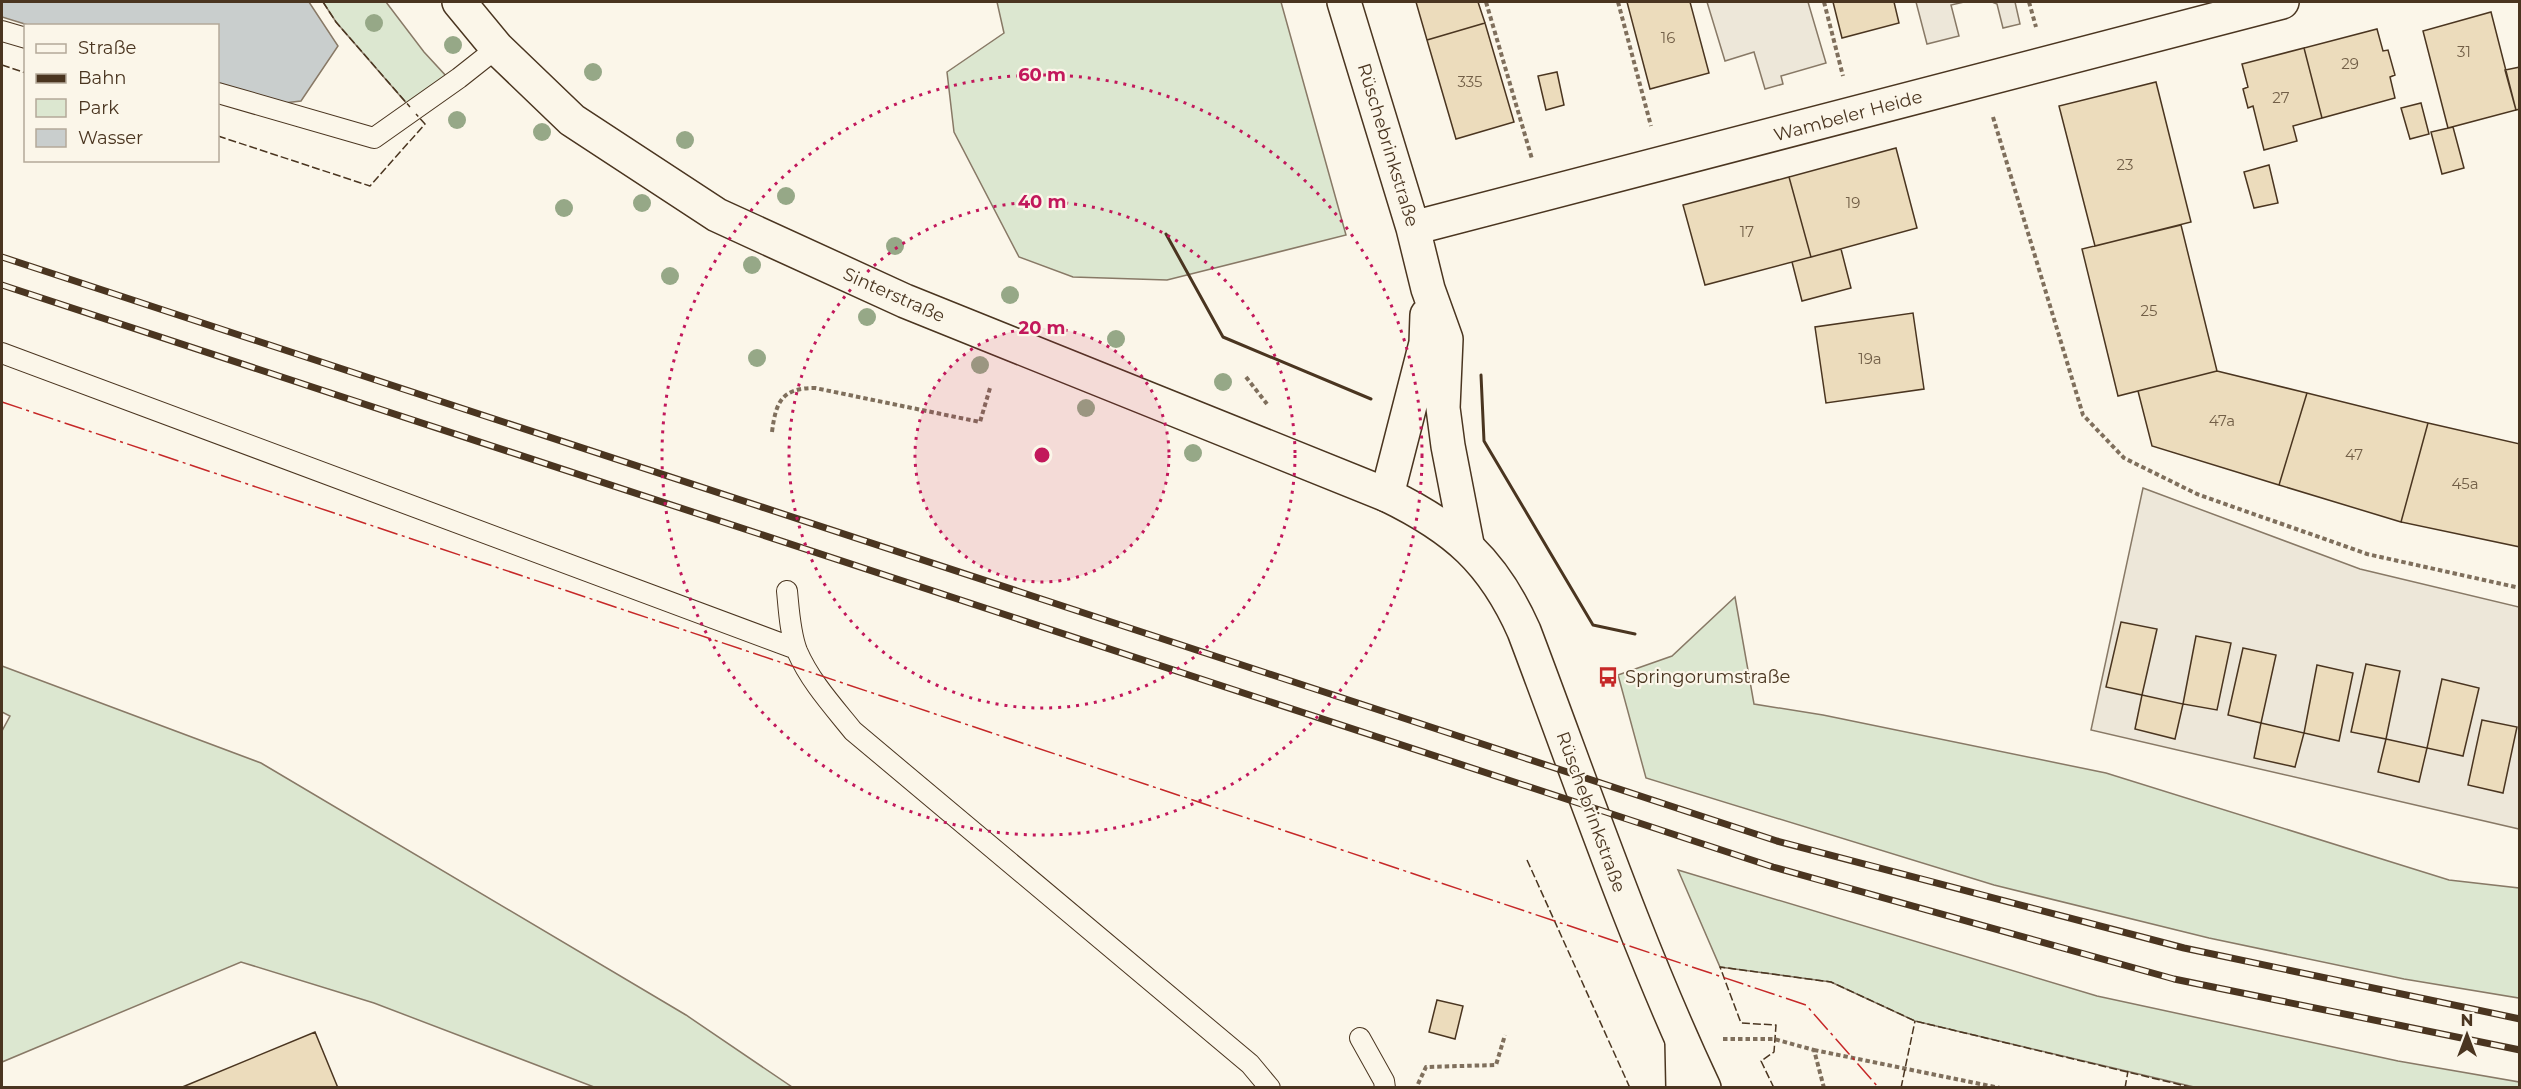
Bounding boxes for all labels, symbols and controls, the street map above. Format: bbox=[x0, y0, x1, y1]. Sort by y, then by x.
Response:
legend bbox=[24, 24, 219, 162]
house number: 16 bbox=[1661, 28, 1675, 47]
text: Straße bbox=[78, 37, 137, 59]
house number: 31 bbox=[2457, 42, 2471, 61]
house number: 29 bbox=[2341, 54, 2359, 73]
street label: Rüschebrinkstraße bbox=[1353, 61, 1423, 230]
text: 60 m bbox=[1018, 64, 1066, 86]
text: Bahn bbox=[78, 67, 127, 89]
house number: 335 bbox=[1457, 72, 1483, 91]
street label: Wambeler Heide bbox=[1771, 86, 1925, 146]
house number: 27 bbox=[2272, 88, 2290, 107]
text: Park bbox=[78, 97, 119, 119]
text: Wasser bbox=[78, 127, 143, 149]
house number: 23 bbox=[2117, 155, 2133, 174]
text: 40 m bbox=[1018, 191, 1066, 213]
house number: 19 bbox=[1846, 193, 1860, 212]
house number: 17 bbox=[1740, 222, 1754, 241]
street label: Sinterstraße bbox=[840, 263, 948, 327]
house number: 25 bbox=[2140, 301, 2158, 320]
text: 20 m bbox=[1019, 317, 1065, 339]
house number: 19a bbox=[1858, 349, 1882, 368]
house number: 47a bbox=[2209, 411, 2235, 430]
centre of rings bbox=[1032, 445, 1052, 465]
house number: 47 bbox=[2345, 445, 2363, 464]
house number: 45a bbox=[2451, 474, 2479, 493]
bus stop icon: Springorumstraße bbox=[1596, 665, 1620, 689]
place label: Springorumstraße bbox=[1625, 666, 1791, 688]
street label: Rüschebrinkstraße bbox=[1552, 728, 1630, 896]
north arrow bbox=[2437, 1005, 2497, 1065]
text: N bbox=[2461, 1011, 2473, 1030]

